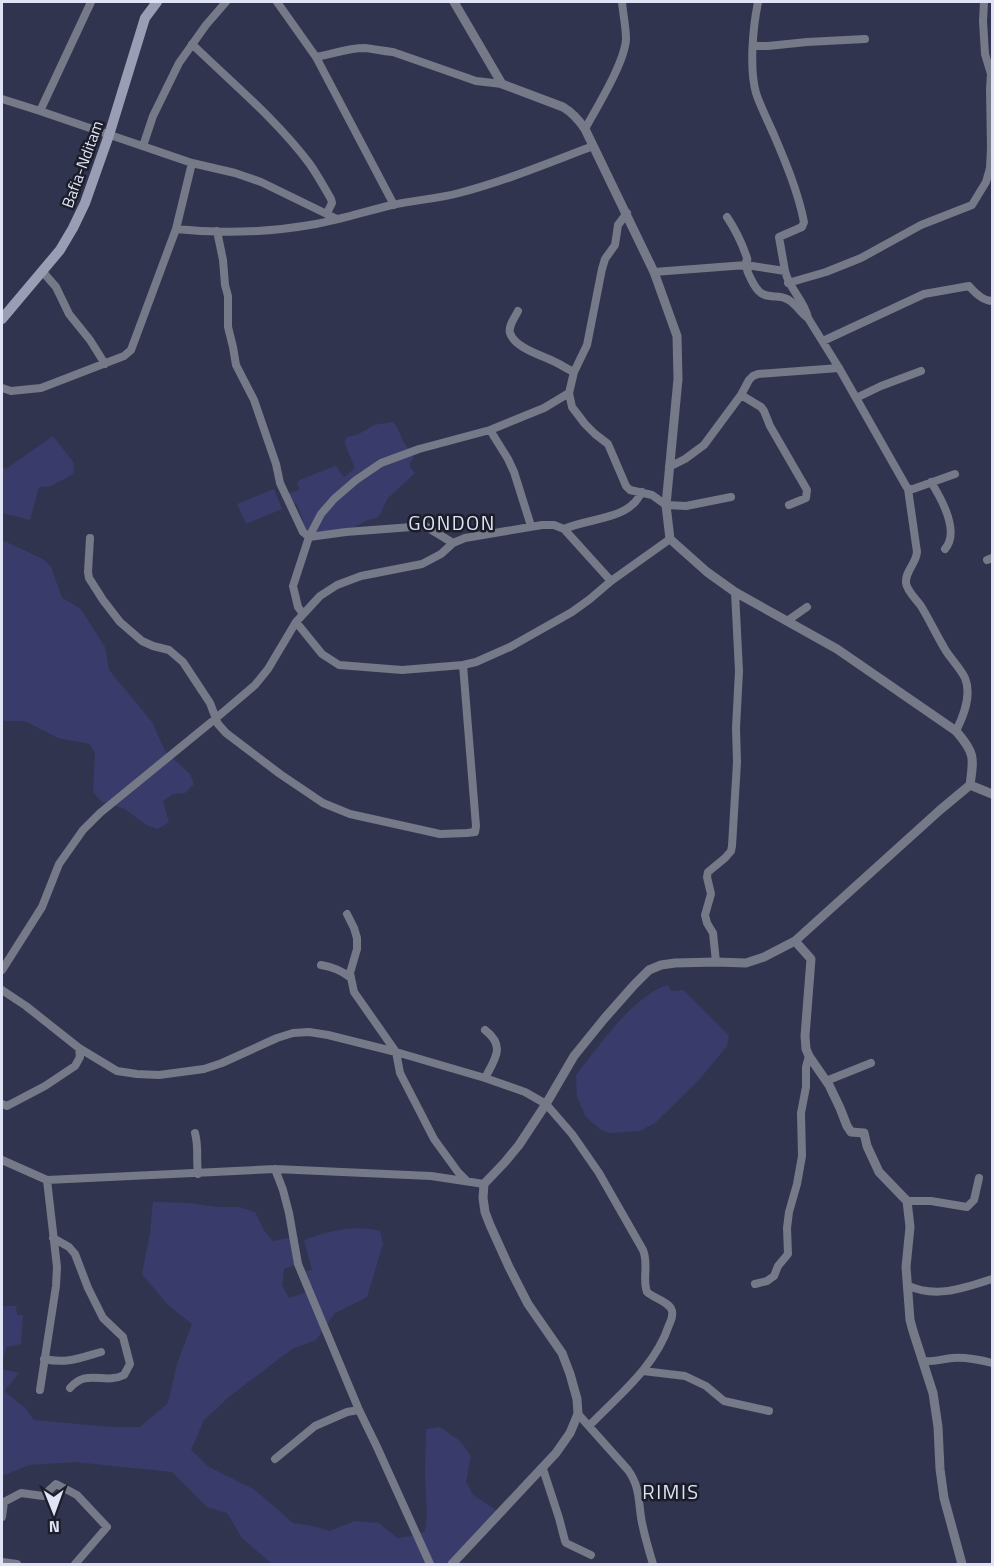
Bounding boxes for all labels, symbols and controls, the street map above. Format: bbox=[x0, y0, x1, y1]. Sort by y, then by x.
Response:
street label: Bafia-Nditam bbox=[55, 117, 109, 211]
district label: GONDON bbox=[408, 507, 496, 538]
district label: RIMIS bbox=[642, 1476, 700, 1507]
north arrow bbox=[24, 1482, 84, 1542]
text: N bbox=[49, 1515, 60, 1539]

